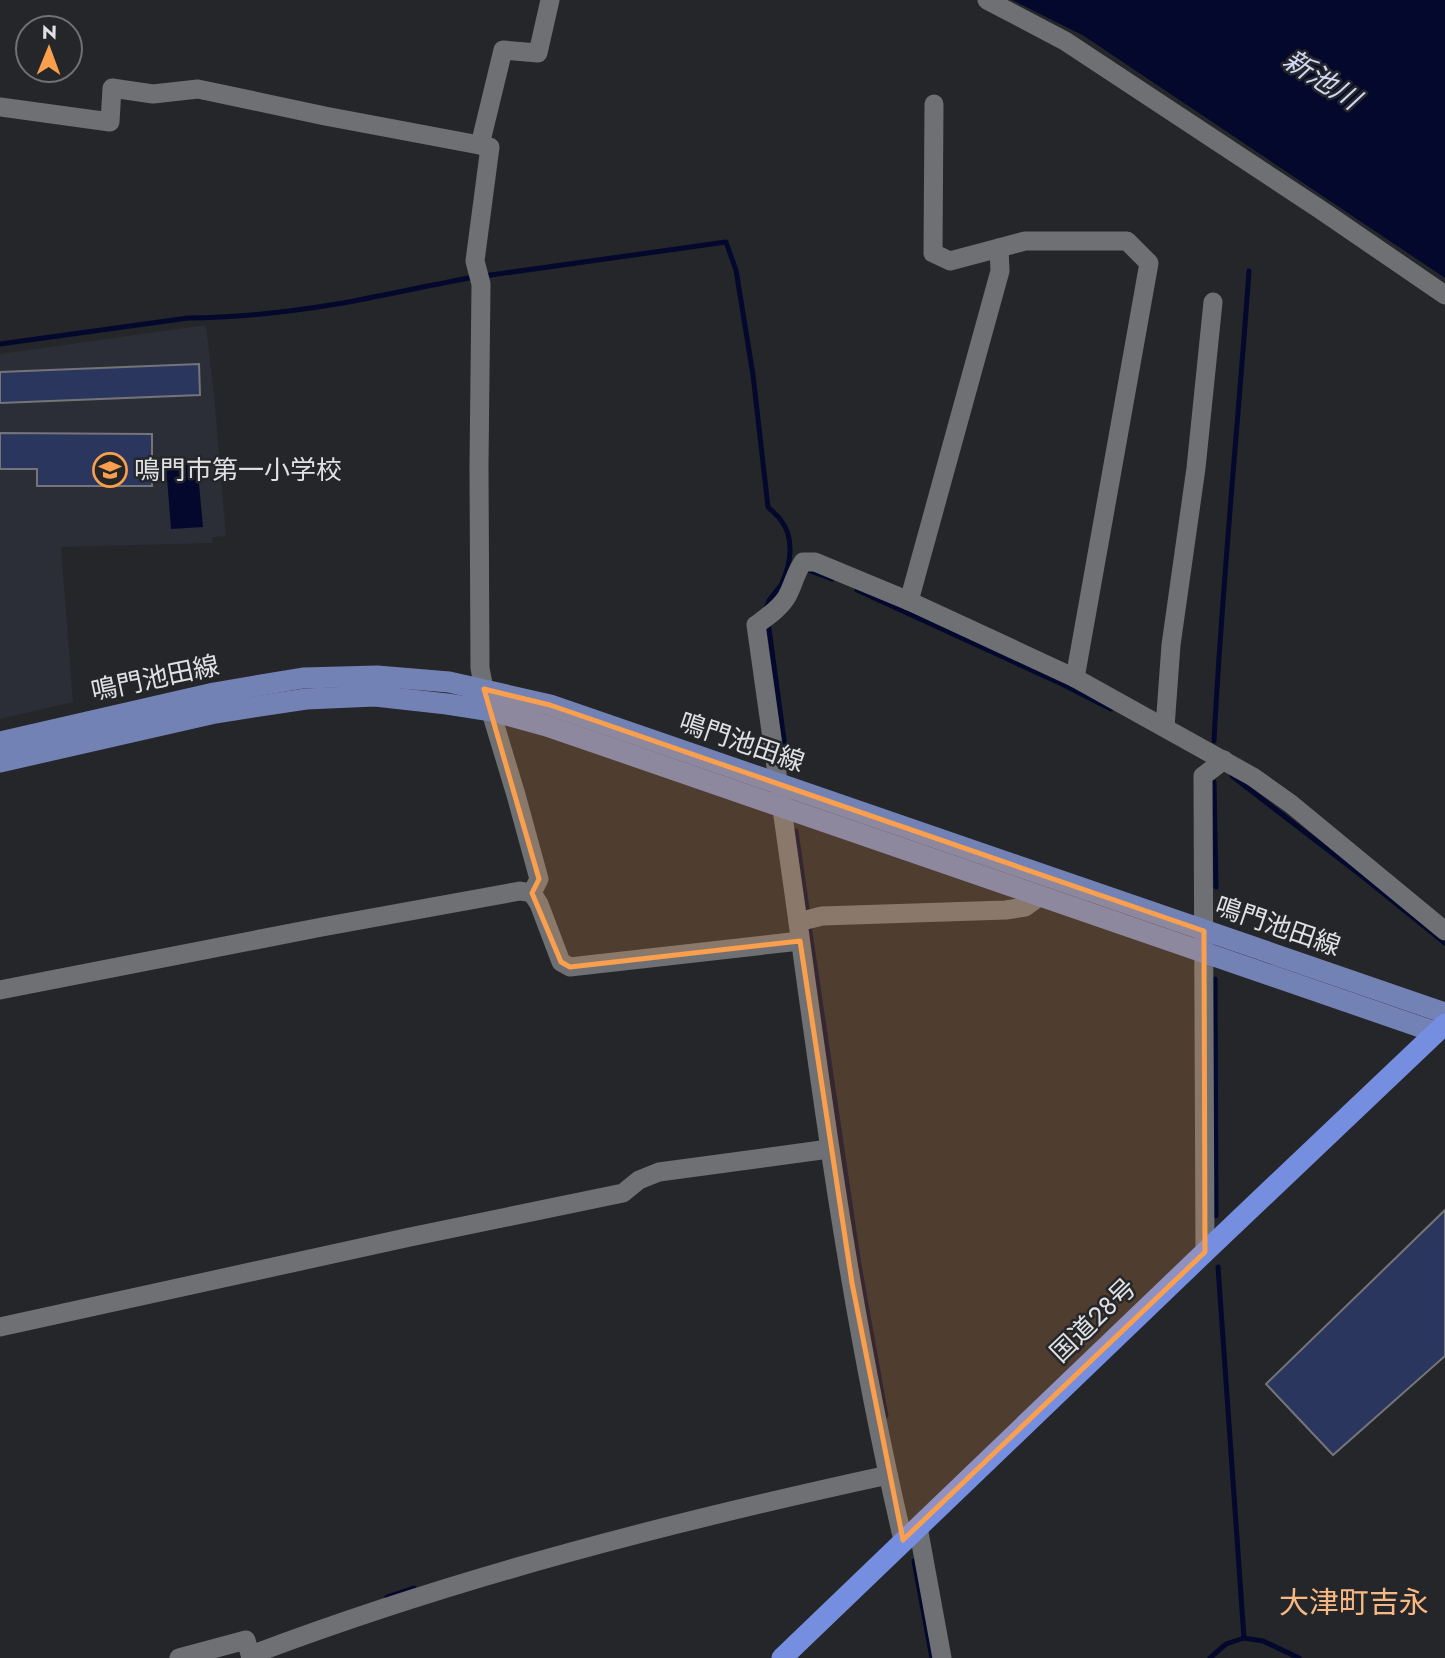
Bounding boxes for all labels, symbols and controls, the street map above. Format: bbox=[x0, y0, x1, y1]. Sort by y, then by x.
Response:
north arrow bbox=[14, 14, 84, 84]
text: N bbox=[42, 19, 57, 46]
water label: 新池川 bbox=[1275, 39, 1371, 121]
school or university icon: 鳴門市第一小学校 bbox=[91, 451, 129, 489]
place label: 鳴門市第一小学校 bbox=[134, 451, 342, 489]
street label: 鳴門池田線 bbox=[87, 646, 223, 710]
street label: 鳴門池田線 bbox=[674, 703, 810, 781]
street label: 鳴門池田線 bbox=[1210, 887, 1346, 965]
street label: 国道28号 bbox=[1041, 1269, 1145, 1371]
district label: 大津町吉永 bbox=[1279, 1581, 1429, 1624]

